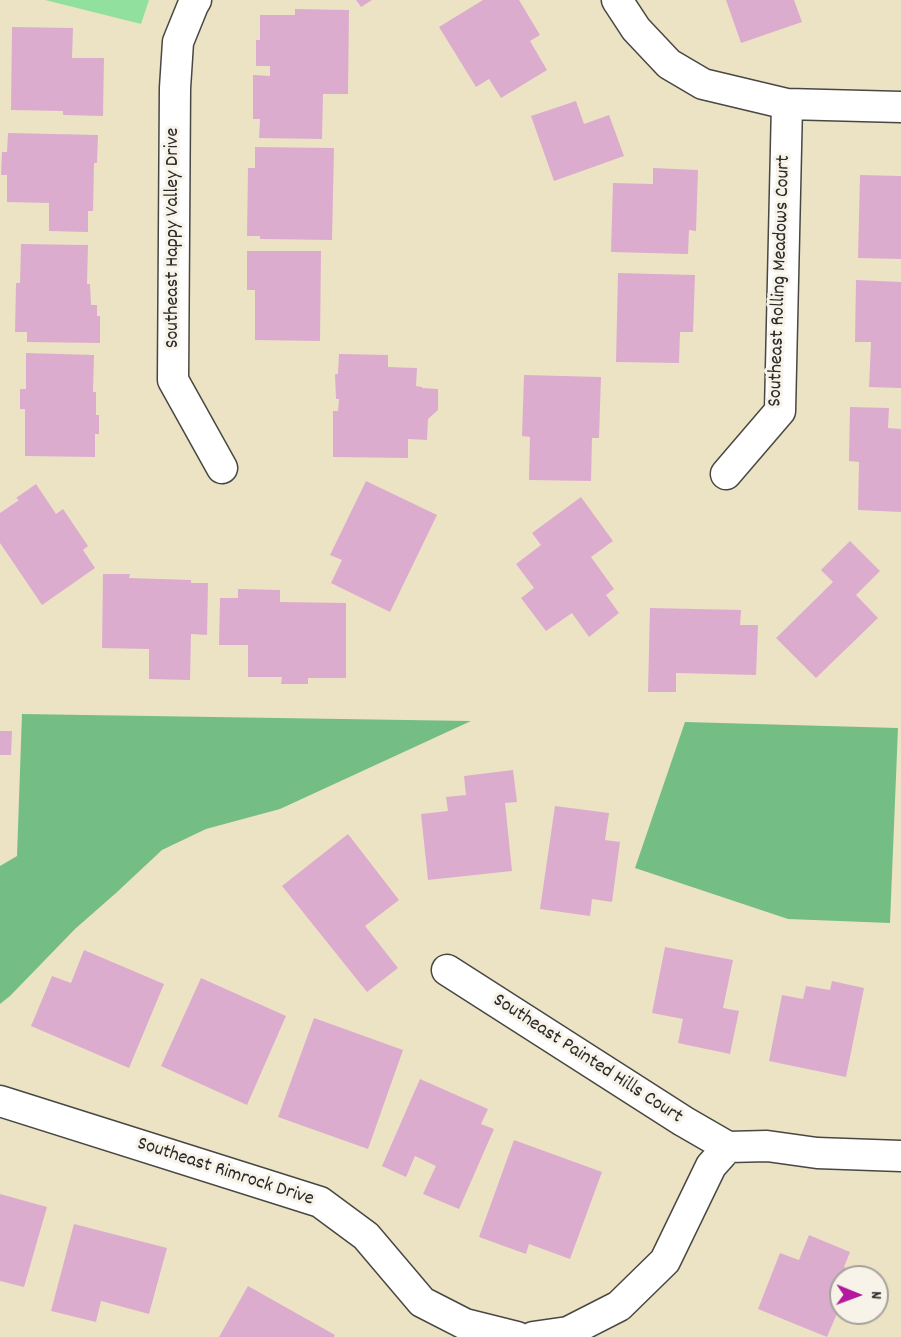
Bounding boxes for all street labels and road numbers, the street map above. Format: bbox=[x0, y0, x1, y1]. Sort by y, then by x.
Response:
street label: Southeast Happy Valley Drive bbox=[162, 128, 186, 348]
street label: Southeast Rolling Meadows Court bbox=[765, 155, 797, 407]
street label: Southeast Painted Hills Court bbox=[488, 990, 686, 1130]
street label: Southeast Rimrock Drive bbox=[134, 1133, 316, 1213]

